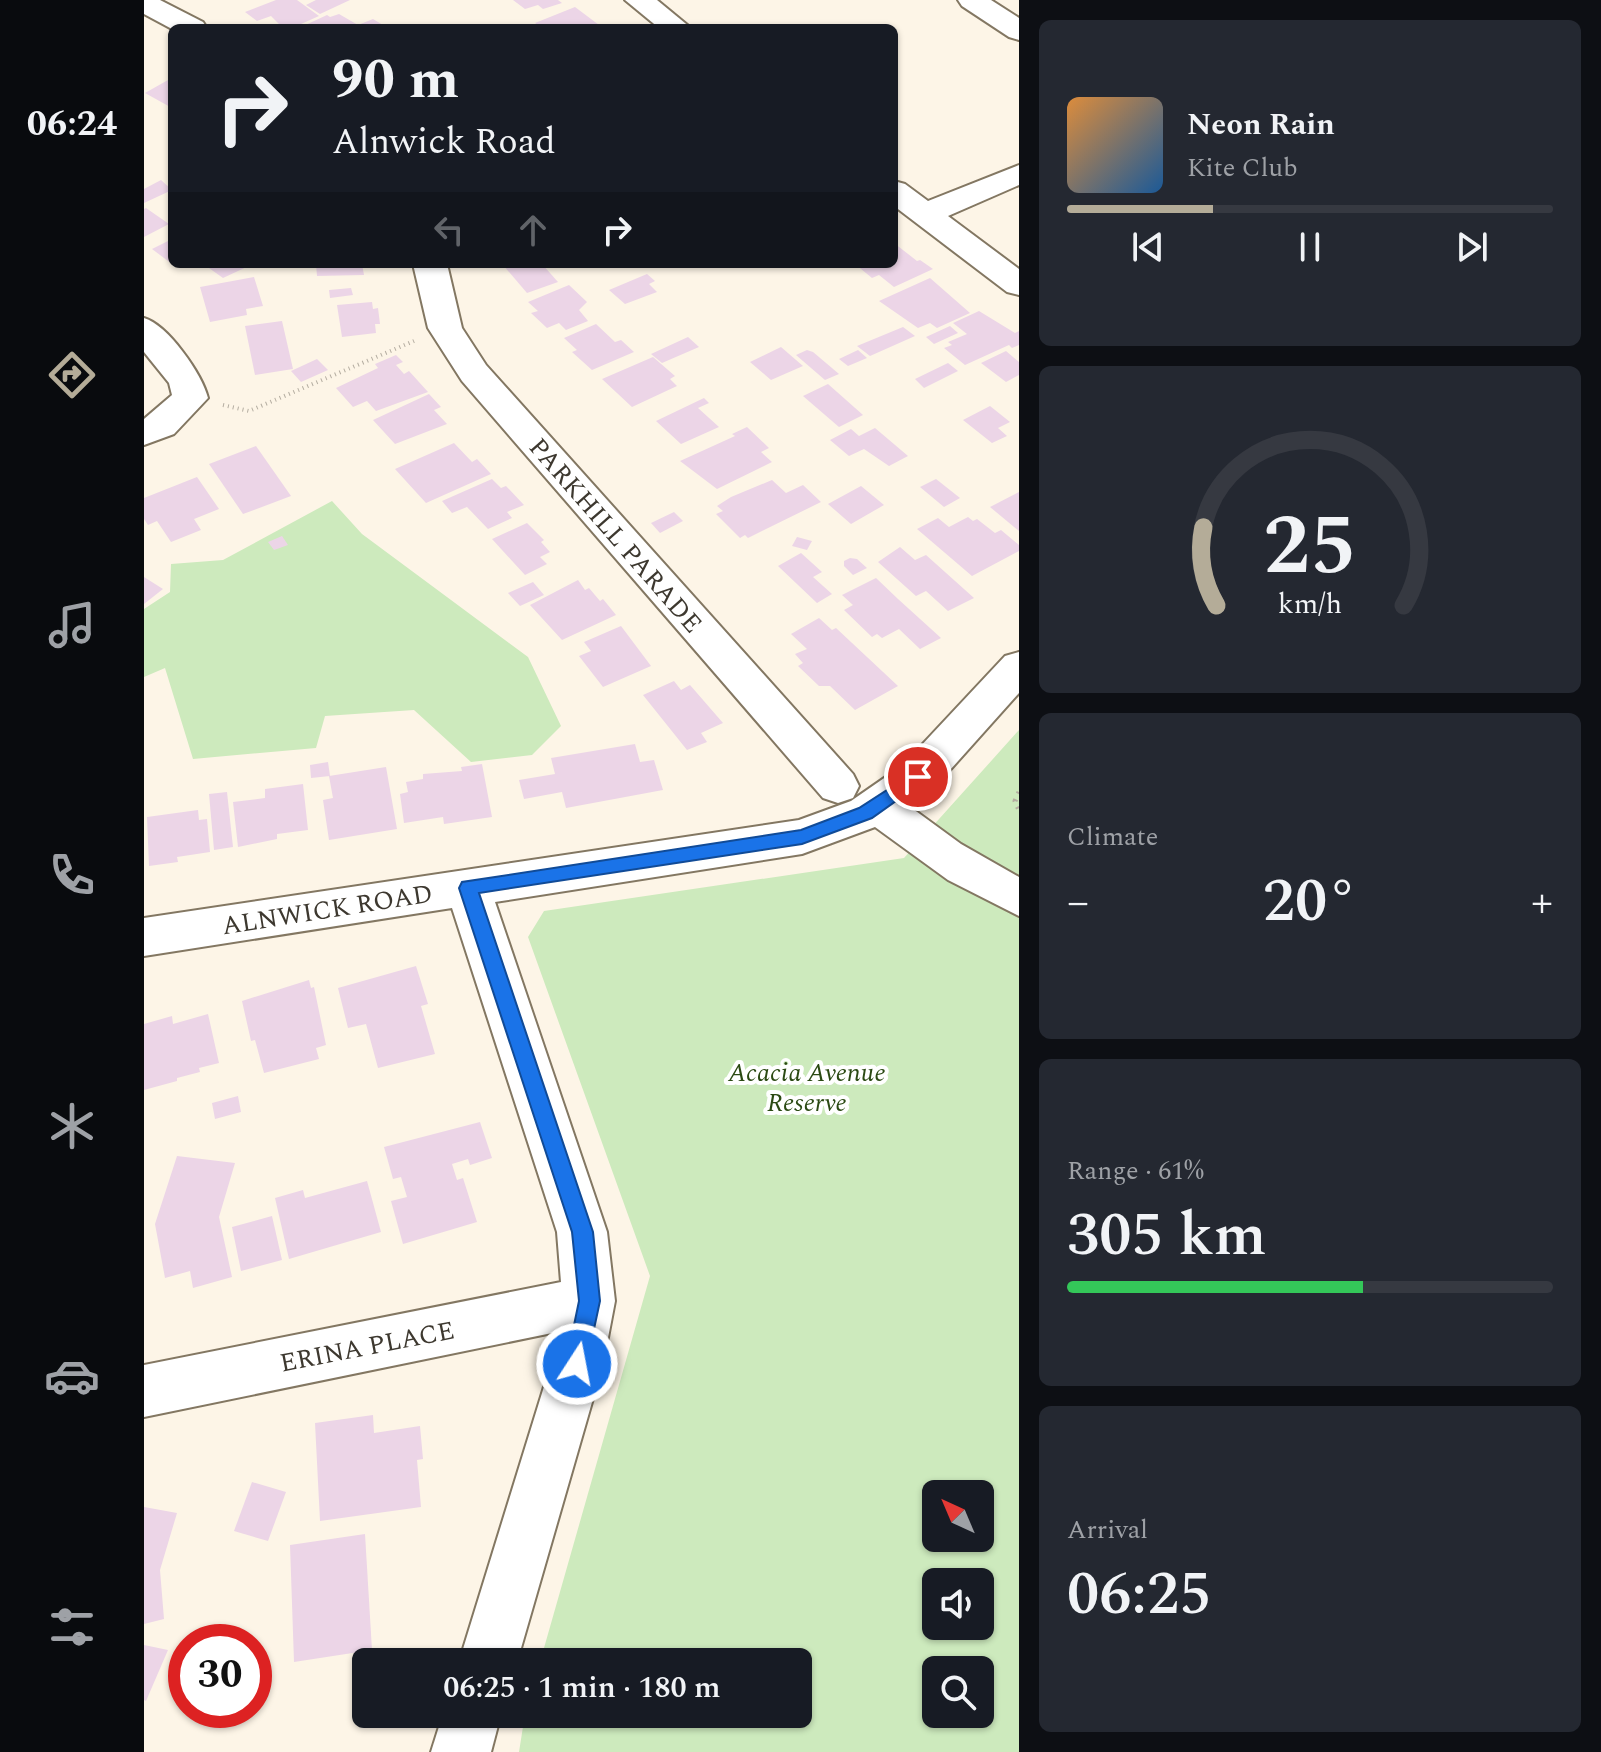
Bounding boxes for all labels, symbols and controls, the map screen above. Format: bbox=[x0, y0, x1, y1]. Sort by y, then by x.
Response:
text: 90 m bbox=[332, 38, 459, 123]
icon: right bbox=[200, 56, 304, 160]
text: 06:24 bbox=[27, 97, 117, 152]
text: Neon Rain bbox=[1187, 102, 1335, 148]
text: Alnwick Road bbox=[332, 115, 556, 170]
text: Kite Club bbox=[1187, 148, 1298, 188]
icon: left bbox=[427, 208, 471, 252]
icon: ahead bbox=[511, 208, 555, 252]
icon: right bbox=[595, 208, 639, 252]
icon: previous bbox=[1126, 225, 1170, 269]
icon: pause bbox=[1288, 225, 1332, 269]
icon: next bbox=[1450, 225, 1494, 269]
icon: directions bbox=[44, 347, 100, 403]
street label: PARKHILL PARADE bbox=[519, 429, 712, 642]
text: 25 bbox=[1263, 483, 1357, 610]
text: km/h bbox=[1278, 583, 1342, 626]
icon: music bbox=[44, 597, 100, 653]
pin bbox=[884, 743, 952, 811]
icon: arrive bbox=[896, 755, 940, 799]
text: Climate bbox=[1067, 817, 1158, 857]
icon: phone bbox=[44, 847, 100, 903]
text: 20° bbox=[1263, 856, 1357, 948]
text: − bbox=[1067, 869, 1089, 936]
text: + bbox=[1531, 869, 1553, 936]
street label: ALNWICK ROAD bbox=[219, 874, 435, 946]
park label: Acacia Avenue Reserve bbox=[727, 1053, 886, 1123]
icon: climate bbox=[44, 1098, 100, 1154]
text: Range · 61% bbox=[1067, 1151, 1204, 1191]
text: 305 km bbox=[1067, 1190, 1267, 1282]
street label: ERINA PLACE bbox=[276, 1310, 458, 1384]
position arrow bbox=[535, 1322, 619, 1406]
icon: car bbox=[44, 1348, 100, 1404]
north arrow bbox=[922, 1480, 994, 1552]
map controls bbox=[922, 1480, 994, 1728]
text: Arrival bbox=[1067, 1510, 1148, 1550]
text: 06:25 bbox=[1067, 1549, 1211, 1641]
button: sound bbox=[922, 1568, 994, 1640]
icon: filters bbox=[44, 1599, 100, 1655]
speed limit sign: 30 bbox=[168, 1624, 272, 1728]
button: search bbox=[922, 1656, 994, 1728]
text: 06:25 · 1 min · 180 m bbox=[443, 1665, 721, 1711]

